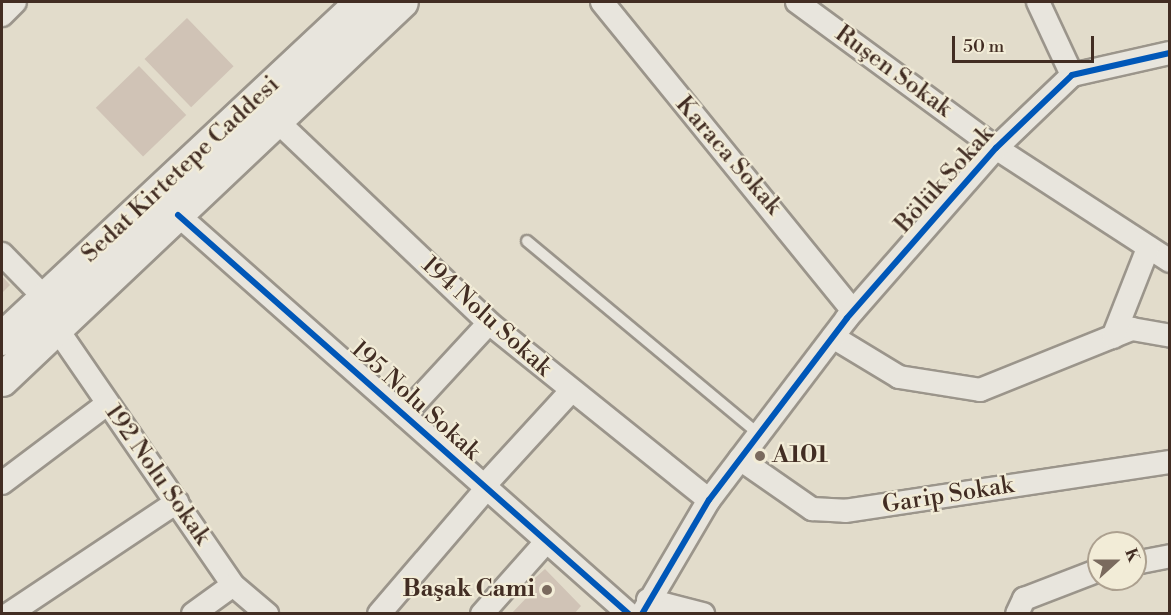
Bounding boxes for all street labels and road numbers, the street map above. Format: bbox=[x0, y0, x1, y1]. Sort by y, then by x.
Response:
street label: Ruşen Sokak bbox=[829, 20, 957, 124]
street label: Sedat Kirtetepe Caddesi bbox=[76, 71, 286, 269]
street label: Karaca Sokak bbox=[669, 91, 787, 221]
street label: Bölük Sokak bbox=[890, 121, 1000, 239]
street label: 194 Nolu Sokak bbox=[415, 251, 557, 383]
street label: 195 Nolu Sokak bbox=[344, 335, 486, 467]
street label: 192 Nolu Sokak bbox=[98, 399, 216, 551]
street label: Garip Sokak bbox=[880, 471, 1016, 521]

